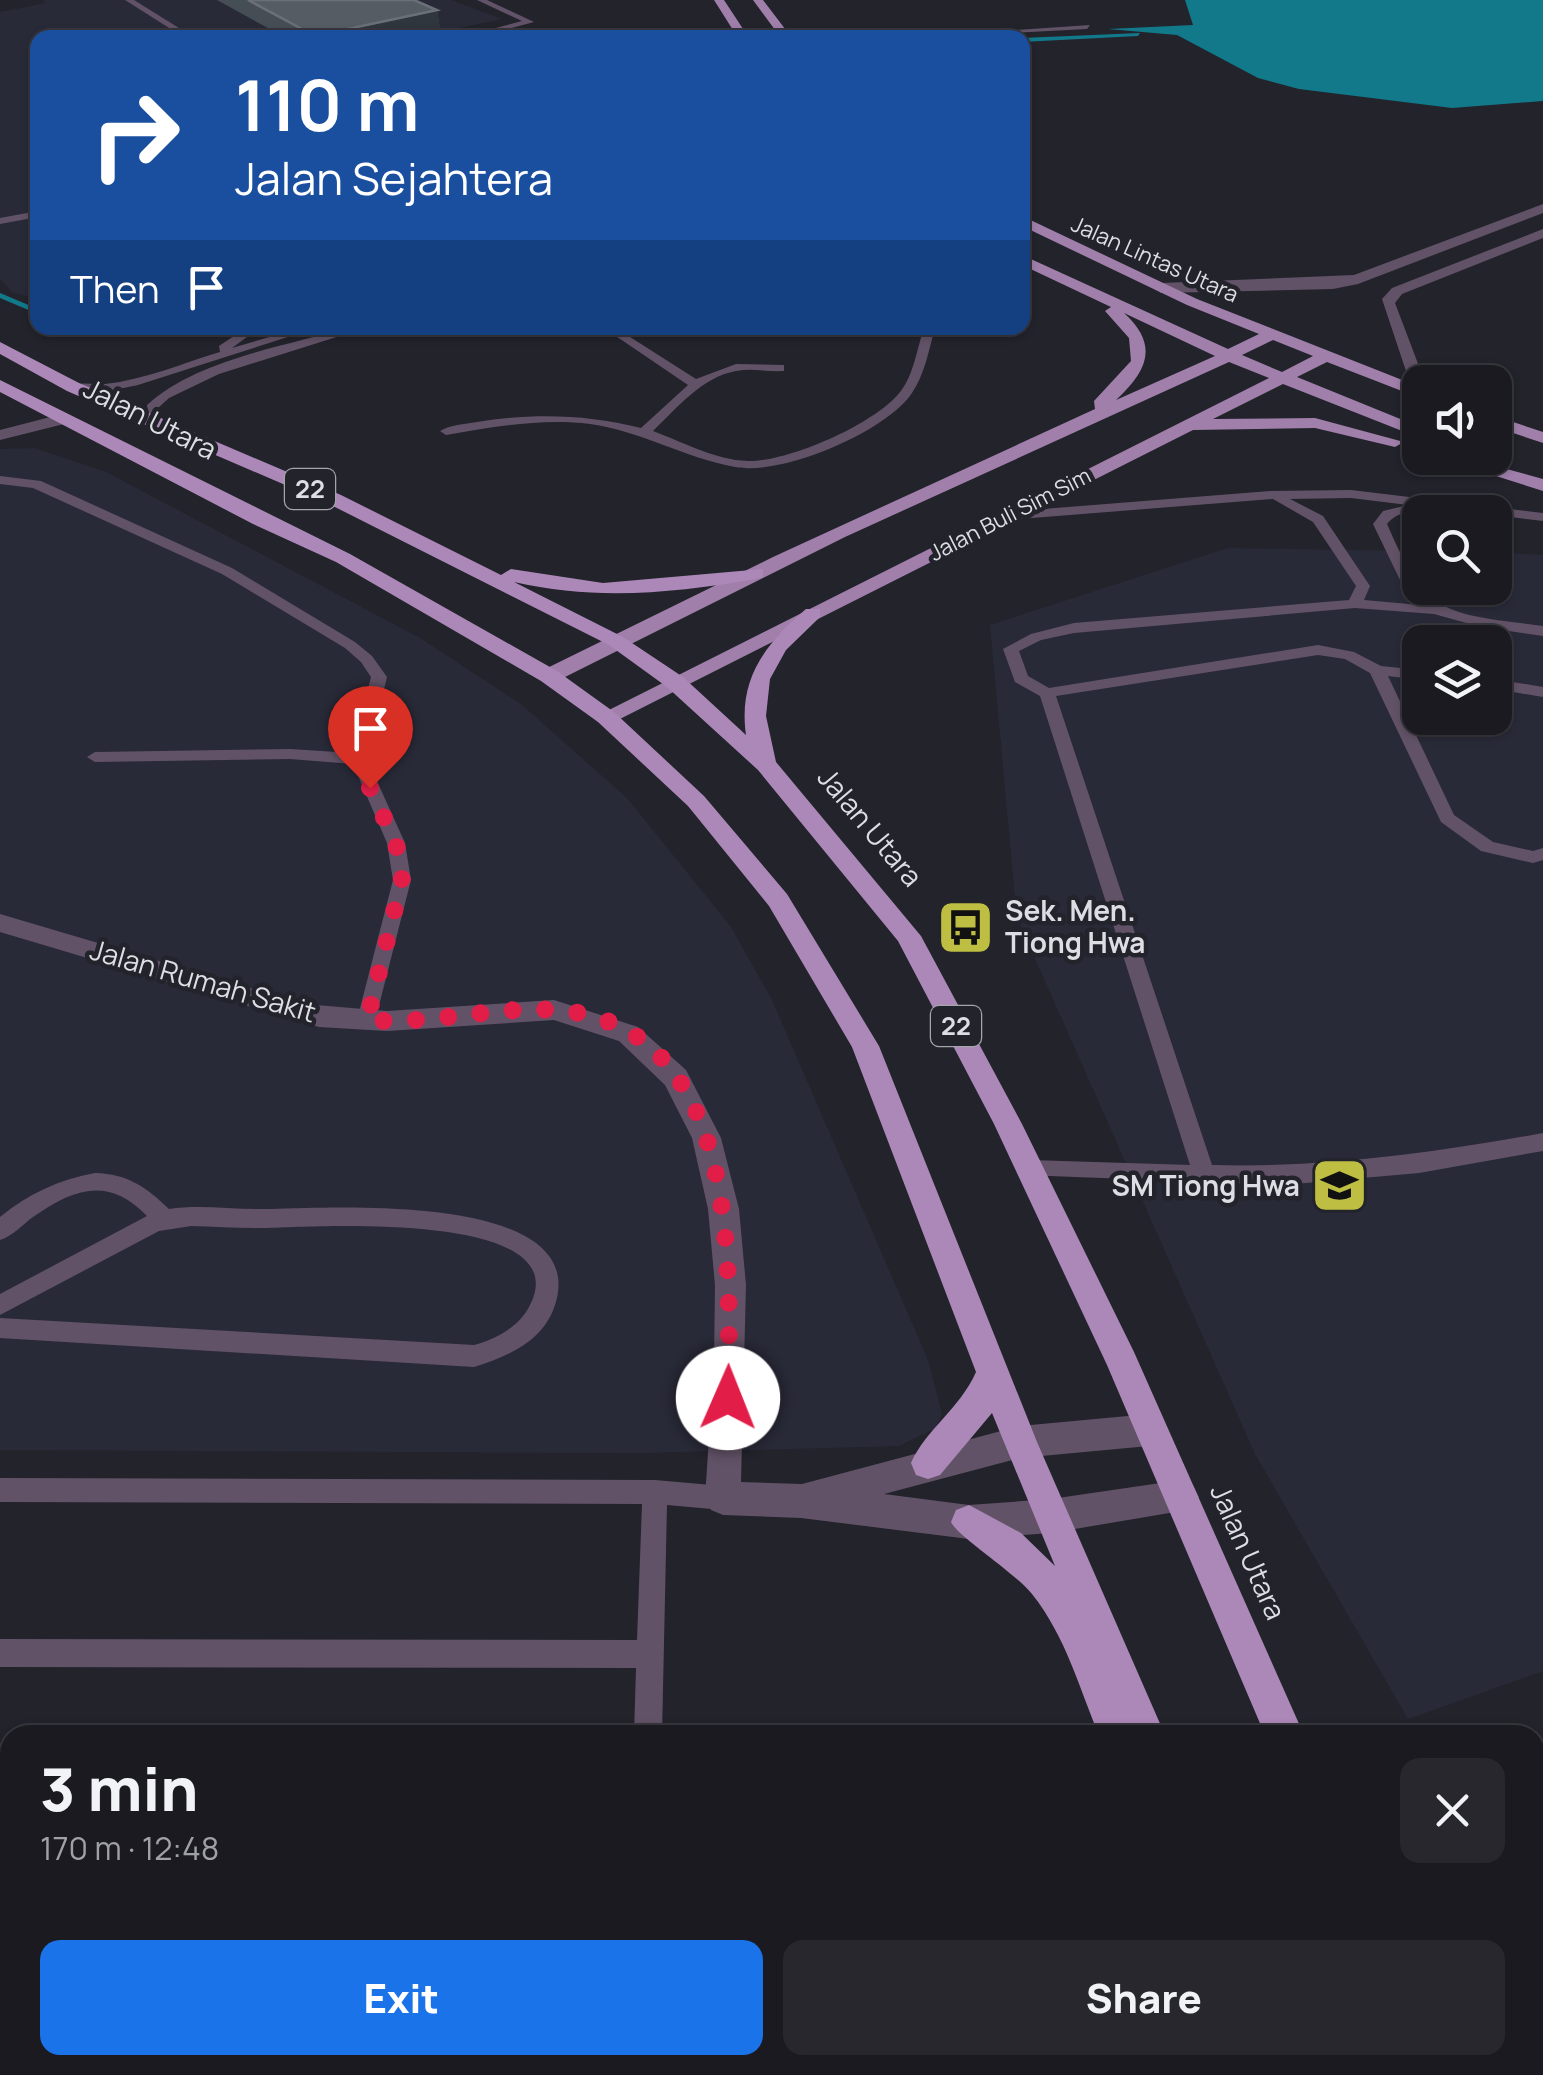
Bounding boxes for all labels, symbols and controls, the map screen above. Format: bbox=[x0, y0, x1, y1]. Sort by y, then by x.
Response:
text: 110 m bbox=[235, 56, 419, 152]
icon: right bbox=[70, 70, 200, 200]
text: Jalan Sejahtera bbox=[235, 147, 553, 209]
street label: Jalan Lintas Utara bbox=[1067, 209, 1243, 309]
icon: arrive bbox=[179, 260, 234, 315]
text: Then bbox=[70, 262, 159, 314]
map controls bbox=[1402, 365, 1512, 735]
button: sound bbox=[1402, 365, 1512, 475]
street label: Jalan Utara bbox=[78, 368, 223, 468]
street label: Jalan Buli Sim Sim bbox=[924, 460, 1096, 568]
road number: 22 bbox=[285, 469, 335, 509]
button: search bbox=[1402, 495, 1512, 605]
button: layers bbox=[1402, 625, 1512, 735]
pin bbox=[328, 686, 413, 789]
icon: arrive bbox=[343, 701, 398, 756]
street label: Jalan Utara bbox=[810, 759, 932, 894]
place label: Sek. Men. Tiong Hwa bbox=[1005, 891, 1145, 961]
bus stop icon: Sek. Men. Tiong Hwa bbox=[936, 897, 996, 957]
street label: Jalan Rumah Sakit bbox=[86, 930, 321, 1030]
road number: 22 bbox=[931, 1006, 981, 1046]
school or university icon: SM Tiong Hwa bbox=[1309, 1156, 1369, 1216]
place label: SM Tiong Hwa bbox=[1112, 1166, 1300, 1204]
position arrow bbox=[676, 1346, 780, 1450]
street label: Jalan Utara bbox=[1202, 1478, 1296, 1625]
text: 3 min bbox=[40, 1747, 198, 1829]
button: close bbox=[1400, 1758, 1505, 1863]
text: 170 m · 12:48 bbox=[40, 1826, 219, 1870]
button: Exit bbox=[40, 1940, 763, 2055]
button: Share bbox=[783, 1940, 1505, 2055]

